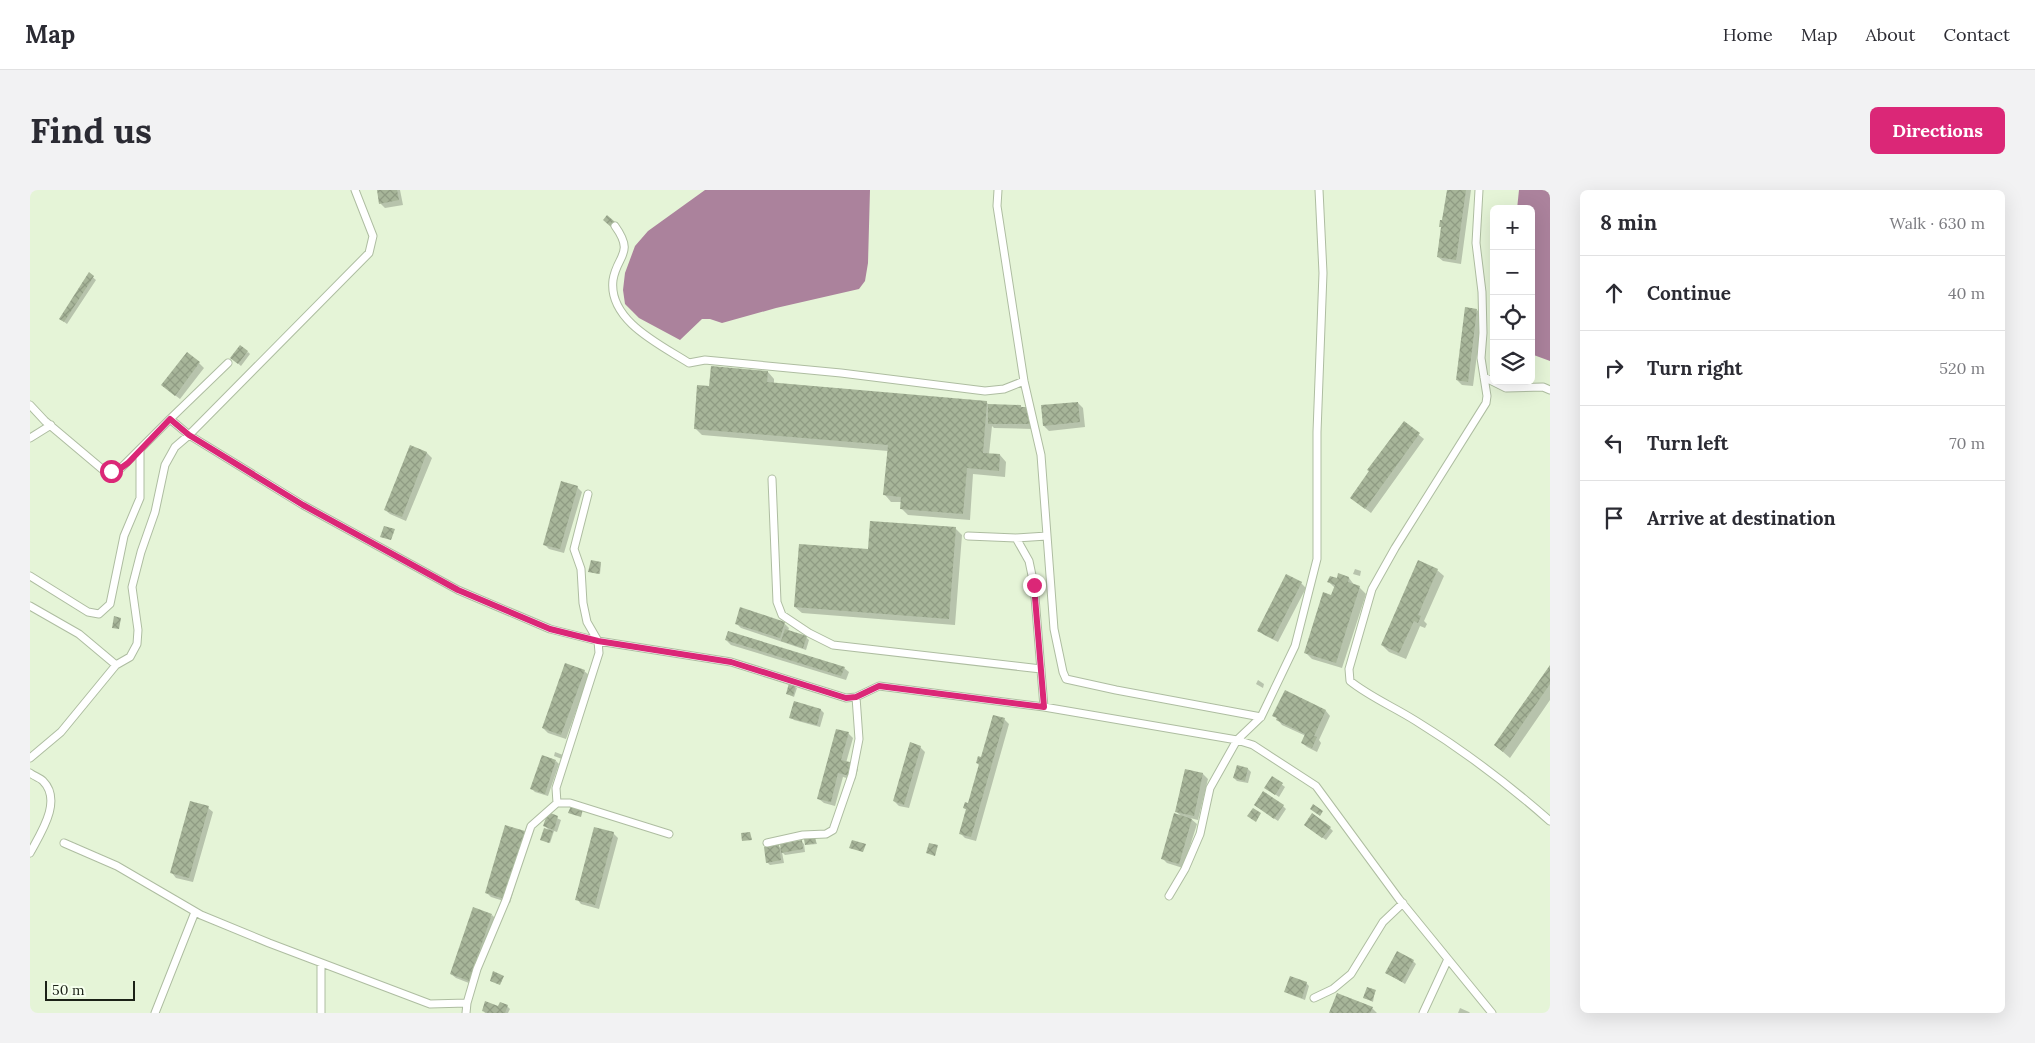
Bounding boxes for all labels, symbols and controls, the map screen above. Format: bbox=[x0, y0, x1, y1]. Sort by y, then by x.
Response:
text: Map bbox=[25, 19, 75, 50]
text: Home bbox=[1723, 23, 1773, 46]
text: Map bbox=[1801, 23, 1837, 46]
text: About bbox=[1865, 23, 1915, 46]
text: Contact bbox=[1943, 23, 2010, 46]
button: Directions bbox=[1870, 107, 2005, 154]
text: Find us bbox=[30, 108, 152, 153]
map controls bbox=[1490, 205, 1535, 385]
button: + bbox=[1490, 205, 1535, 250]
text: 8 min bbox=[1600, 209, 1657, 236]
text: Walk · 630 m bbox=[1889, 213, 1985, 233]
button: − bbox=[1490, 250, 1535, 295]
icon: ahead bbox=[1600, 279, 1628, 307]
text: Continue bbox=[1647, 281, 1731, 305]
text: 40 m bbox=[1948, 283, 1985, 303]
button: locate bbox=[1490, 295, 1535, 340]
button: layers bbox=[1490, 340, 1535, 385]
icon: right bbox=[1600, 354, 1628, 382]
text: Turn right bbox=[1647, 356, 1743, 380]
text: 520 m bbox=[1939, 358, 1985, 378]
icon: left bbox=[1600, 429, 1628, 457]
text: Turn left bbox=[1647, 431, 1728, 455]
text: 70 m bbox=[1949, 433, 1985, 453]
route start bbox=[100, 460, 123, 483]
icon: arrive bbox=[1600, 504, 1628, 532]
text: Arrive at destination bbox=[1647, 506, 1836, 530]
route end bbox=[1023, 574, 1046, 597]
scale bar bbox=[45, 978, 135, 1001]
text: 50 m bbox=[52, 981, 85, 999]

